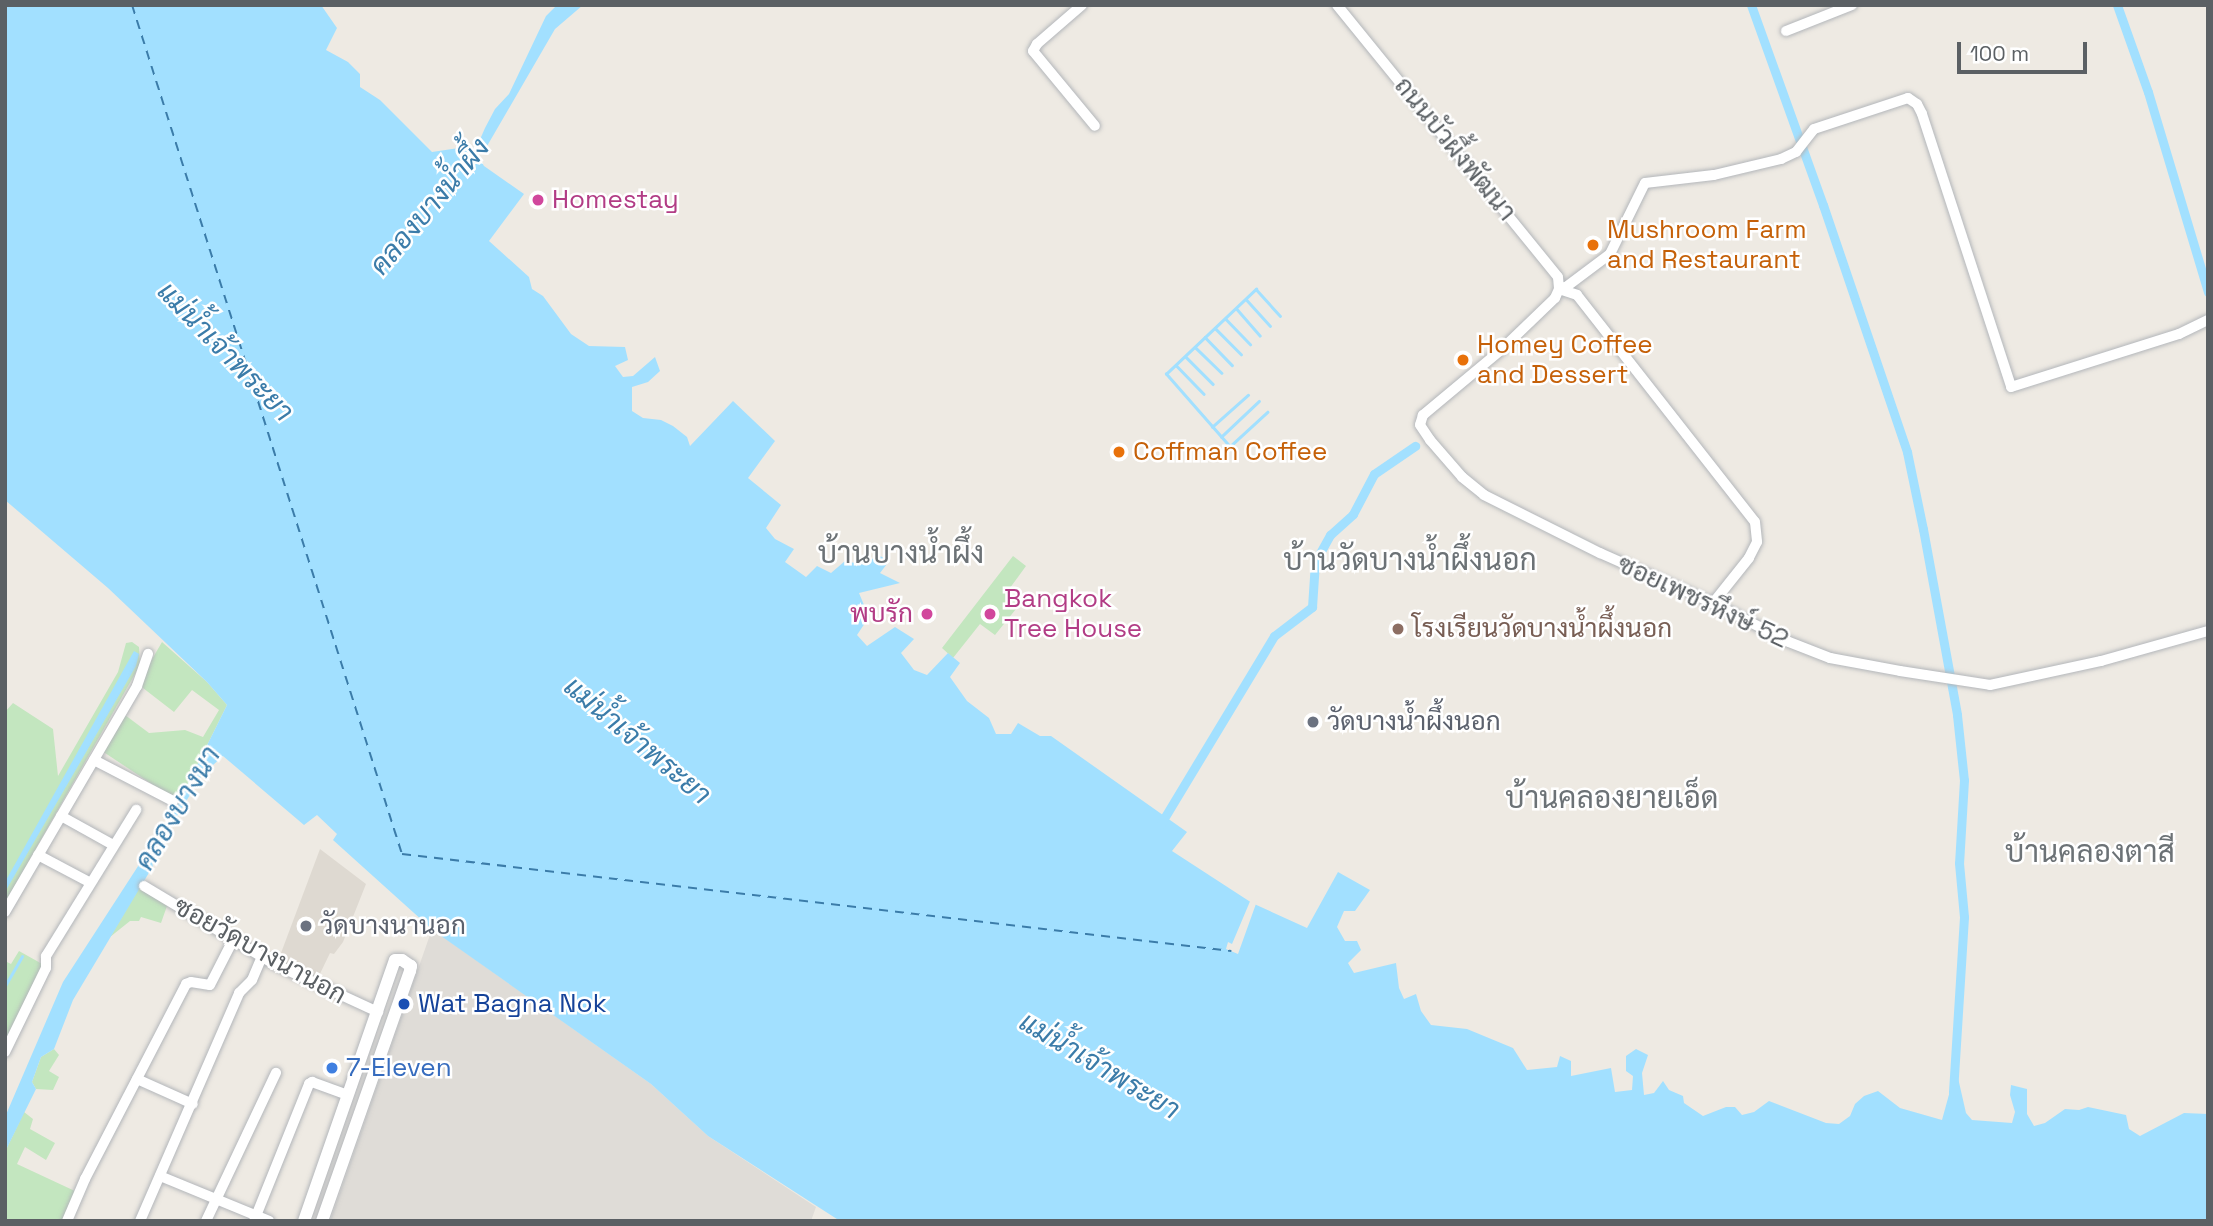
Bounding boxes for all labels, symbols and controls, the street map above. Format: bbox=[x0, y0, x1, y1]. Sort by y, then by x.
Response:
scale bar bbox=[1961, 28, 2090, 72]
text: 100 m bbox=[1970, 40, 2029, 67]
street label: ถนนบัวผึ้งพัฒนา bbox=[1388, 71, 1522, 227]
water label: คลองบางน้ำผึ้ง bbox=[362, 131, 496, 281]
place label: Homestay bbox=[552, 184, 679, 216]
marker: Homestay bbox=[530, 192, 546, 208]
place label: Mushroom Farm and Restaurant bbox=[1607, 214, 1807, 276]
marker: Mushroom Farm and Restaurant bbox=[1585, 237, 1601, 253]
water label: แม่น้ำเจ้าพระยา bbox=[151, 274, 301, 428]
place label: Homey Coffee and Dessert bbox=[1477, 329, 1653, 390]
marker: Homey Coffee and Dessert bbox=[1455, 352, 1471, 368]
place label: Coffman Coffee bbox=[1133, 436, 1327, 468]
marker: Coffman Coffee bbox=[1111, 444, 1127, 460]
district label: บ้านบางน้ำผึ้ง bbox=[818, 535, 984, 571]
district label: บ้านวัดบางน้ำผึ้งนอก bbox=[1283, 542, 1537, 578]
street label: ซอยเพชรหึงษ์ 52 bbox=[1613, 549, 1793, 655]
place label: Bangkok Tree House bbox=[1004, 583, 1142, 644]
place label: พบรัก bbox=[850, 598, 913, 630]
marker: พบรัก bbox=[919, 606, 935, 622]
marker: Bangkok Tree House bbox=[982, 606, 998, 622]
place label: โรงเรียนวัดบางน้ำผึ้งนอก bbox=[1412, 613, 1672, 645]
marker: โรงเรียนวัดบางน้ำผึ้งนอก bbox=[1390, 621, 1406, 637]
water label: แม่น้ำเจ้าพระยา bbox=[558, 669, 718, 811]
place label: วัดบางน้ำผึ้งนอก bbox=[1327, 706, 1501, 738]
marker: วัดบางน้ำผึ้งนอก bbox=[1305, 714, 1321, 730]
water label: คลองบางนา bbox=[127, 740, 227, 876]
district label: บ้านคลองยายเอ็ด bbox=[1505, 780, 1719, 816]
district label: บ้านคลองตาสี bbox=[2005, 834, 2175, 870]
street label: ซอยวัดบางนานอก bbox=[168, 891, 352, 1011]
place label: วัดบางนานอก bbox=[320, 910, 466, 942]
marker: วัดบางนานอก bbox=[298, 918, 314, 934]
place label: Wat Bagna Nok bbox=[418, 988, 607, 1020]
marker: Wat Bagna Nok bbox=[396, 996, 412, 1012]
water label: แม่น้ำเจ้าพระยา bbox=[1014, 1004, 1186, 1126]
place label: 7-Eleven bbox=[346, 1052, 452, 1084]
marker: 7-Eleven bbox=[324, 1060, 340, 1076]

